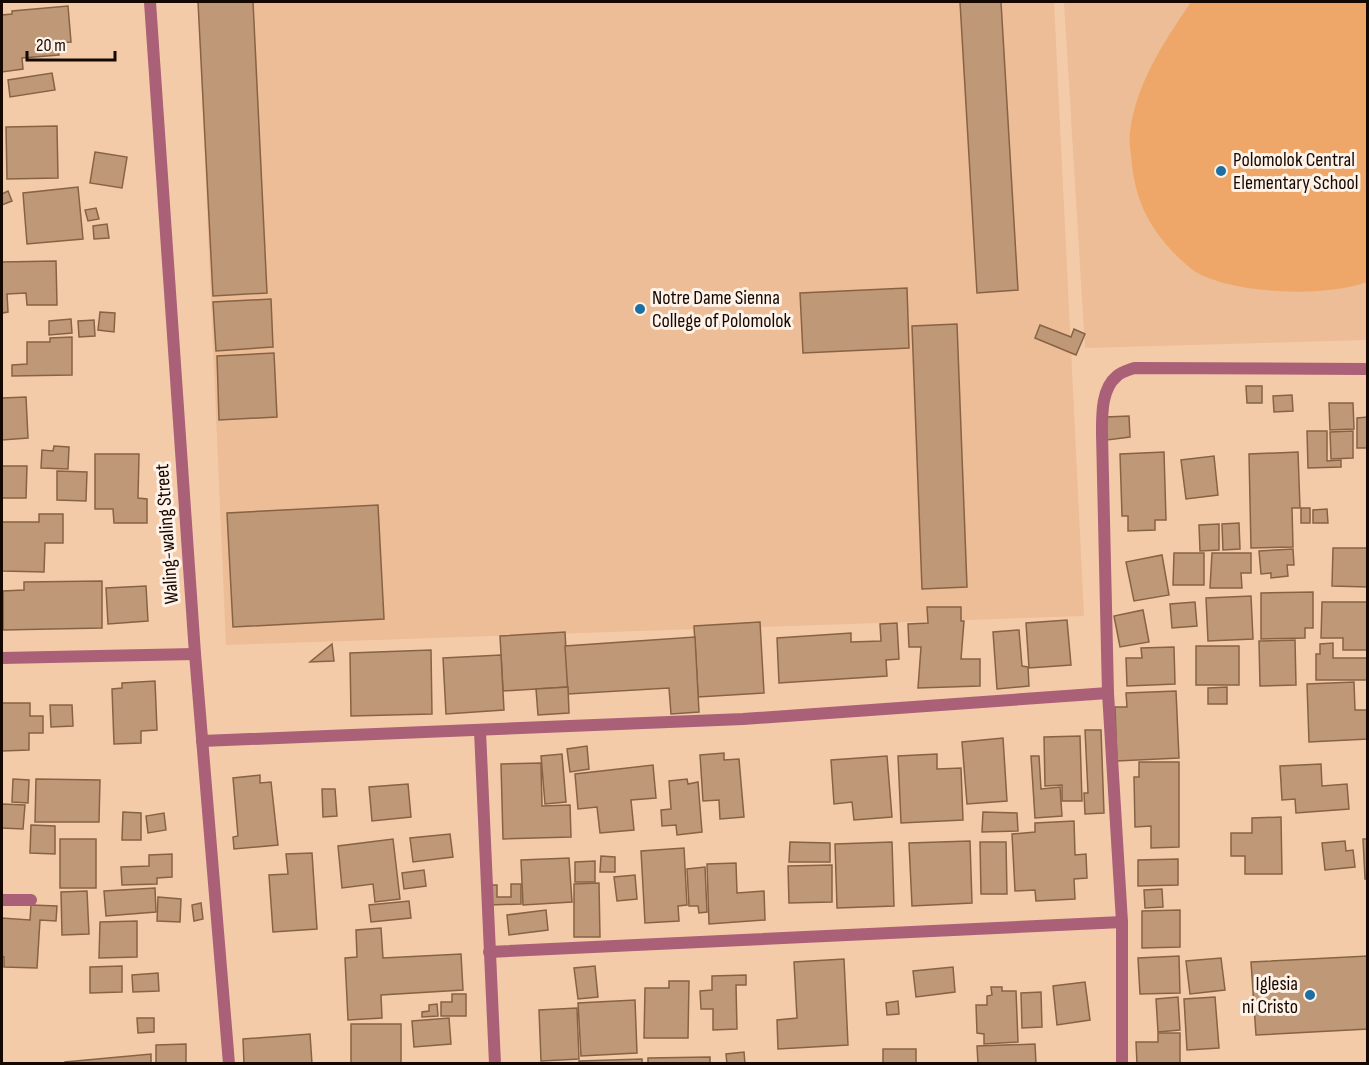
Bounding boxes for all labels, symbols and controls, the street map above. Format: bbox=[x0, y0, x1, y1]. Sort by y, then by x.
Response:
scale bar bbox=[27, 24, 116, 62]
text: 20 m bbox=[36, 35, 66, 56]
place label: Polomolok Central Elementary School bbox=[1233, 148, 1359, 195]
marker: Polomolok Central Elementary School bbox=[1214, 164, 1228, 178]
place label: Notre Dame Sienna College of Polomolok bbox=[652, 286, 792, 333]
marker: Notre Dame Sienna College of Polomolok bbox=[633, 302, 647, 316]
street label: Waling-waling Street bbox=[150, 463, 184, 605]
place label: Iglesia ni Cristo bbox=[1242, 972, 1298, 1019]
marker: Iglesia ni Cristo bbox=[1303, 988, 1317, 1002]

